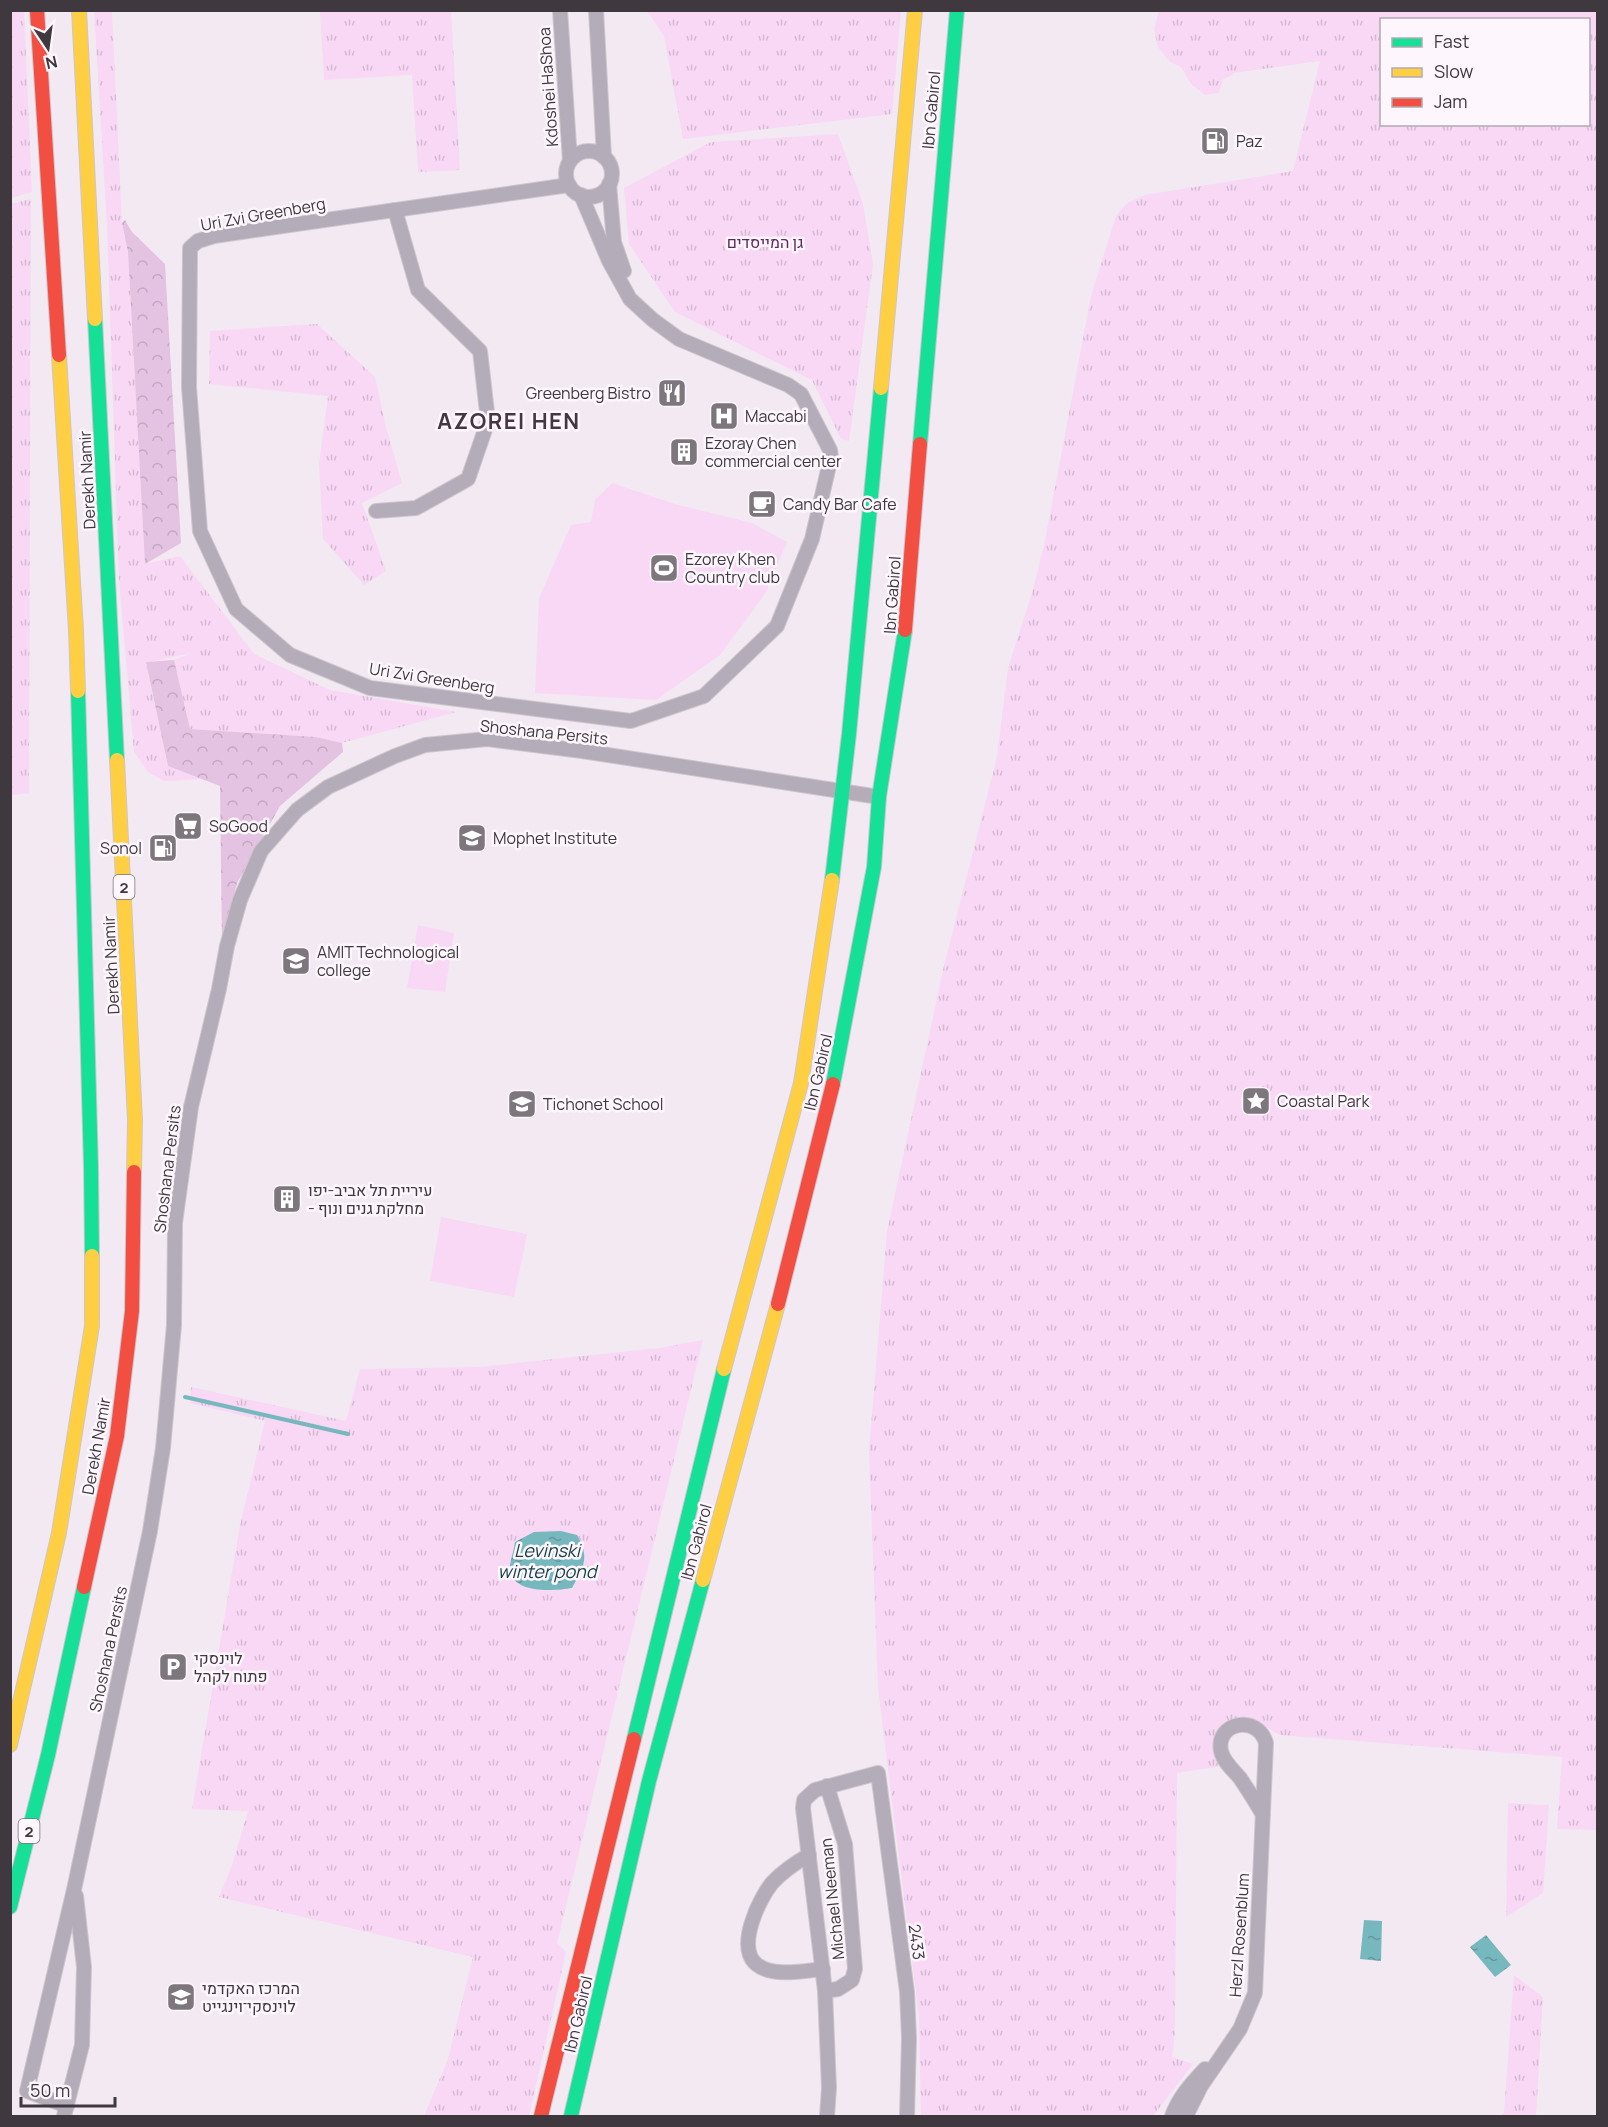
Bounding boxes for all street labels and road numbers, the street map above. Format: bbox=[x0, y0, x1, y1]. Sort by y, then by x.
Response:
street label: Kdoshei HaShoa bbox=[533, 27, 563, 147]
street label: Ibn Gabirol bbox=[917, 70, 945, 150]
street label: Uri Zvi Greenberg bbox=[199, 192, 327, 236]
street label: Derekh Namir bbox=[73, 430, 101, 530]
street label: Ibn Gabirol bbox=[878, 555, 906, 635]
street label: Uri Zvi Greenberg bbox=[368, 657, 496, 699]
street label: Shoshana Persits bbox=[479, 714, 609, 750]
road number: 2 bbox=[114, 875, 134, 899]
street label: Derekh Namir bbox=[97, 915, 125, 1015]
street label: Ibn Gabirol bbox=[798, 1031, 838, 1113]
street label: Shoshana Persits bbox=[148, 1104, 186, 1234]
street label: Derekh Namir bbox=[77, 1395, 115, 1496]
street label: Ibn Gabirol bbox=[675, 1501, 717, 1583]
street label: Shoshana Persits bbox=[84, 1584, 132, 1714]
road number: 2 bbox=[18, 1819, 40, 1843]
street label: Michael Neeman bbox=[815, 1837, 849, 1961]
street label: Herzl Rosenblum bbox=[1224, 1872, 1254, 1998]
street label: 2433 bbox=[904, 1923, 930, 1961]
street label: Ibn Gabirol bbox=[558, 1973, 598, 2055]

